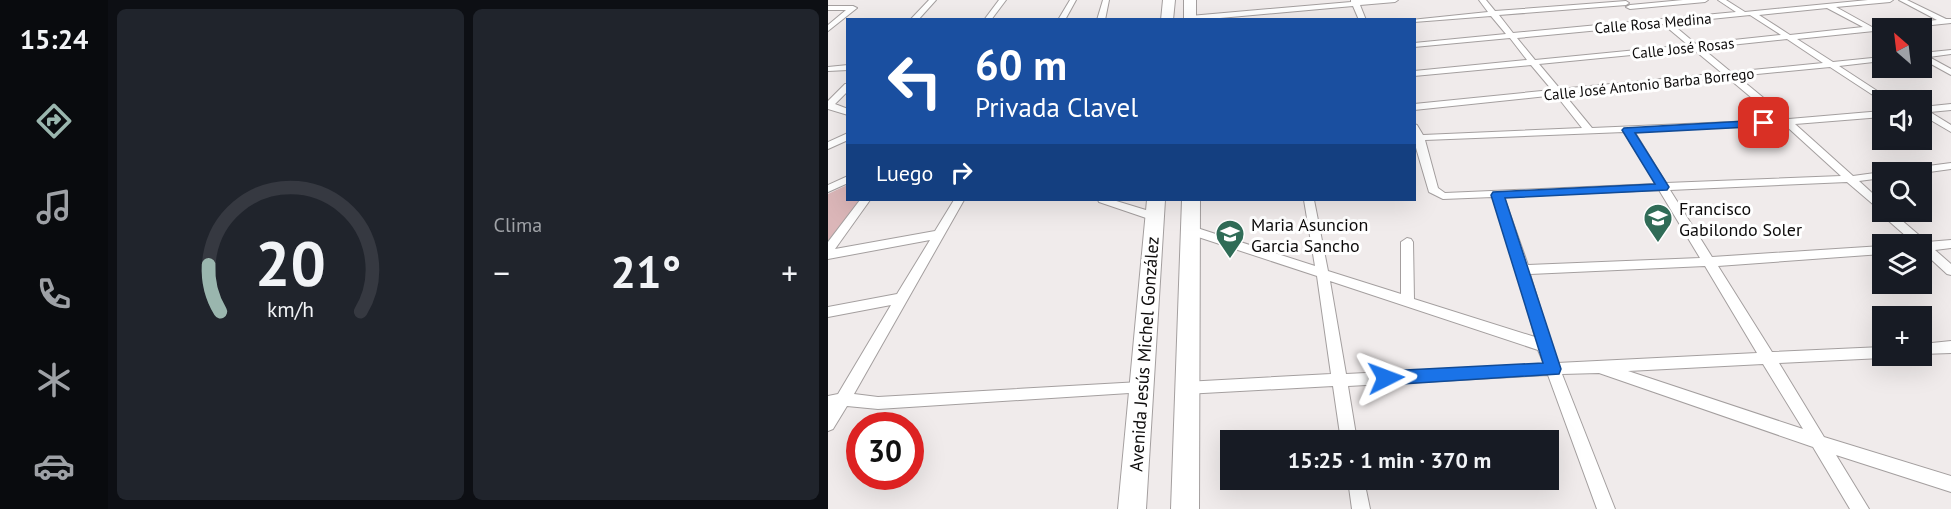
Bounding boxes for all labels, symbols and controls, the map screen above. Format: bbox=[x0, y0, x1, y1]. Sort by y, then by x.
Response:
street label: Calle Rosa Medina bbox=[1594, 8, 1712, 38]
north arrow bbox=[1872, 18, 1932, 78]
map controls bbox=[1872, 18, 1932, 366]
text: 15:24 bbox=[20, 22, 88, 56]
street label: Calle José Rosas bbox=[1631, 33, 1735, 63]
text: 60 m bbox=[975, 37, 1067, 92]
icon: left bbox=[876, 42, 954, 120]
street label: Calle José Antonio Barba Borrego bbox=[1543, 63, 1755, 105]
text: Privada Clavel bbox=[975, 90, 1138, 124]
button: sound bbox=[1872, 90, 1932, 150]
pin bbox=[1738, 97, 1789, 148]
icon: directions bbox=[33, 100, 75, 142]
icon: arrive bbox=[1747, 106, 1780, 139]
icon: right bbox=[945, 156, 978, 189]
text: Luego bbox=[876, 159, 933, 187]
button: search bbox=[1872, 162, 1932, 222]
icon: music bbox=[33, 186, 75, 228]
place label: Francisco Gabilondo Soler bbox=[1679, 197, 1802, 241]
school or university icon: Francisco Gabilondo Soler bbox=[1642, 202, 1674, 244]
text: Clima bbox=[494, 212, 542, 238]
place label: Maria Asuncion Garcia Sancho bbox=[1251, 213, 1368, 257]
school or university icon: Maria Asuncion Garcia Sancho bbox=[1214, 218, 1246, 260]
text: 20 bbox=[255, 222, 326, 303]
button: layers bbox=[1872, 234, 1932, 294]
street label: Avenida Jesús Michel González bbox=[1124, 236, 1164, 472]
text: 21° bbox=[610, 242, 681, 300]
text: − bbox=[494, 251, 510, 294]
text: + bbox=[781, 251, 798, 294]
icon: phone bbox=[33, 273, 75, 315]
text: km/h bbox=[267, 295, 314, 323]
button: + bbox=[1872, 306, 1932, 366]
position arrow bbox=[1354, 346, 1418, 410]
icon: climate bbox=[33, 359, 75, 401]
speed limit sign: 30 bbox=[846, 412, 924, 490]
icon: car bbox=[33, 445, 75, 487]
text: 15:25 · 1 min · 370 m bbox=[1288, 446, 1491, 474]

